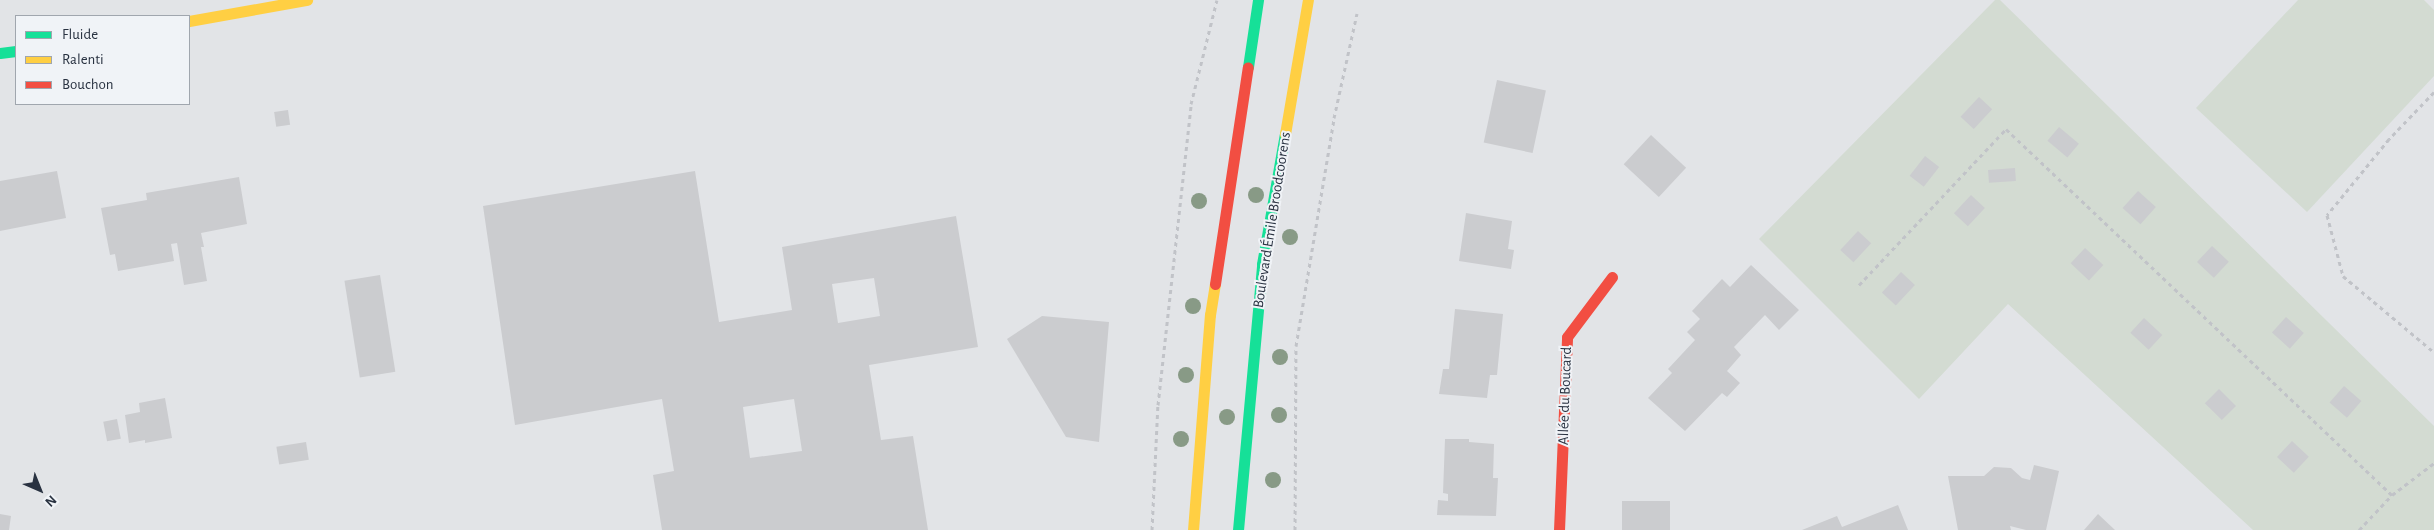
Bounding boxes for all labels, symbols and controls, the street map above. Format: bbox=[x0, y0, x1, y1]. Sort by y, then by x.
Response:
legend bbox=[15, 15, 190, 105]
text: Fluide bbox=[62, 27, 98, 42]
text: Ralenti bbox=[62, 52, 104, 67]
text: Bouchon bbox=[62, 77, 113, 92]
street label: Boulevard Émile Broodcoorens bbox=[1249, 131, 1295, 309]
street label: Allée du Boucard bbox=[1554, 347, 1576, 445]
north arrow bbox=[15, 465, 65, 515]
text: N bbox=[42, 492, 59, 509]

